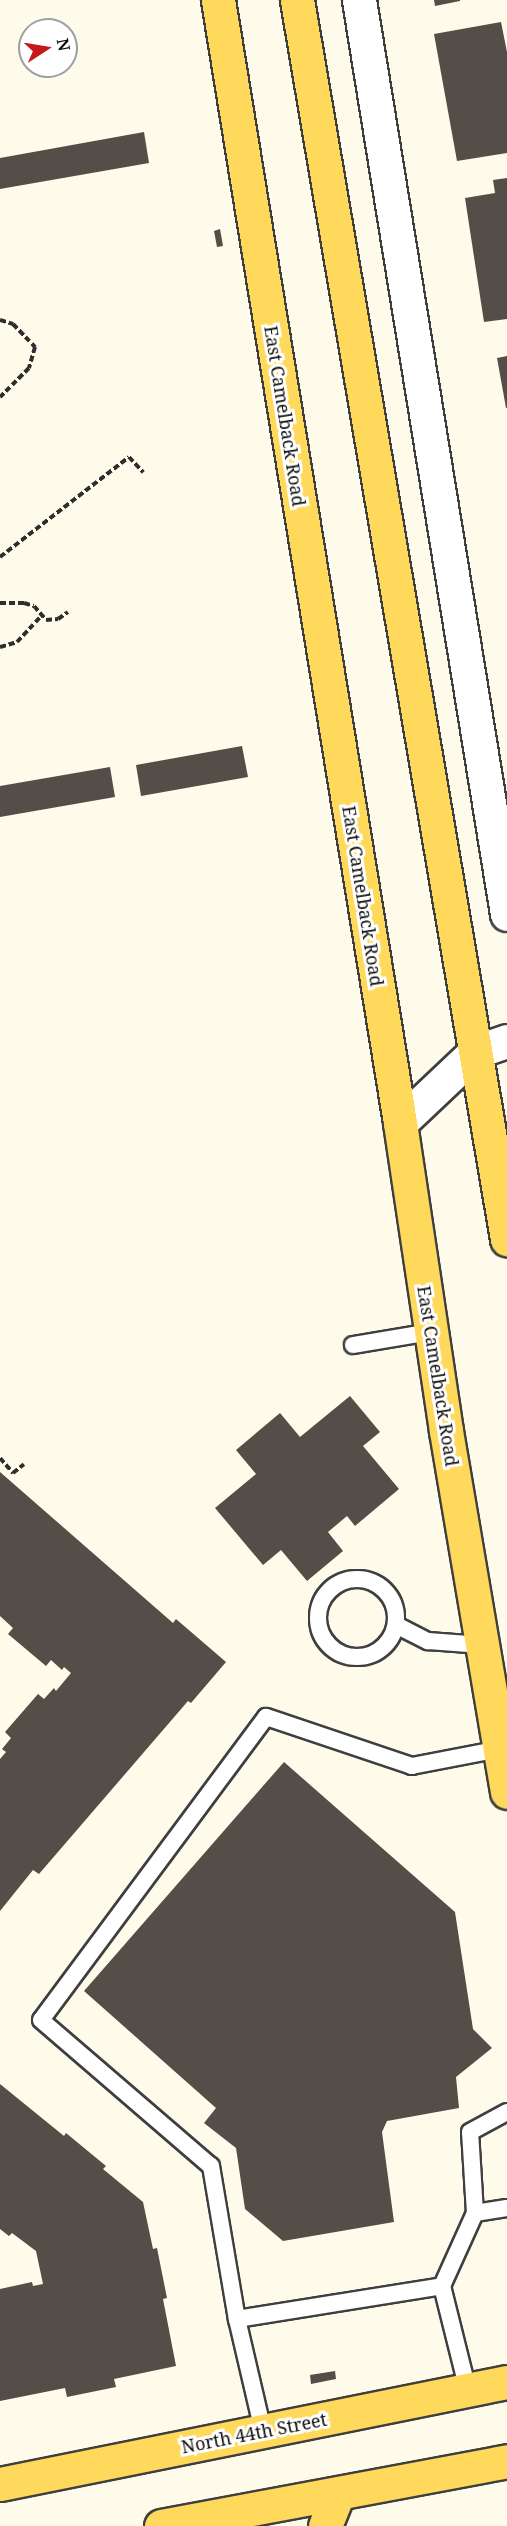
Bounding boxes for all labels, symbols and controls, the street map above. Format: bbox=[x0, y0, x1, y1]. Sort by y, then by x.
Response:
north arrow bbox=[18, 18, 78, 78]
text: N bbox=[52, 36, 76, 53]
street label: East Camelback Road bbox=[260, 324, 310, 508]
street label: East Camelback Road bbox=[338, 804, 388, 988]
street label: East Camelback Road bbox=[413, 1284, 463, 1468]
street label: North 44th Street bbox=[179, 2408, 329, 2458]

